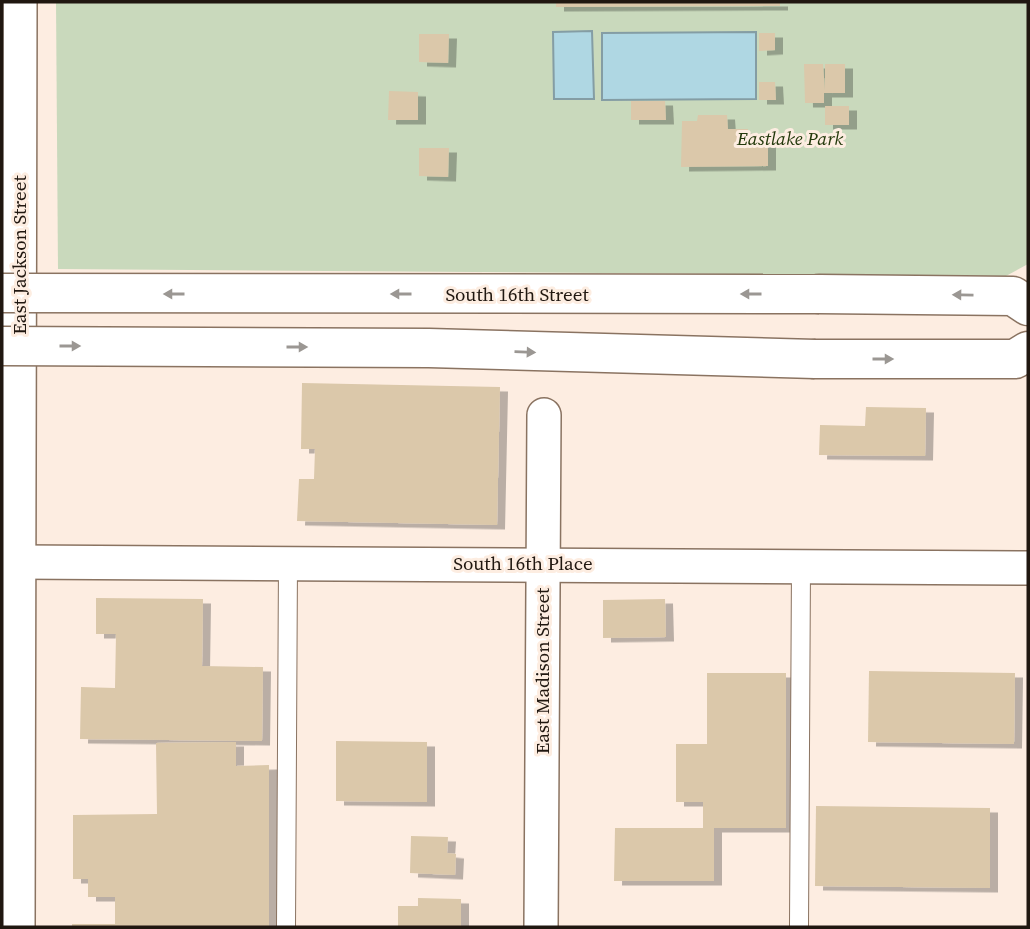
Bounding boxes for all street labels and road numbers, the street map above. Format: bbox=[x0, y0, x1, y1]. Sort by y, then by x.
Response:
street label: East Jackson Street bbox=[6, 175, 32, 335]
street label: South 16th Street bbox=[445, 281, 589, 307]
street label: South 16th Place bbox=[453, 550, 593, 576]
street label: East Madison Street bbox=[529, 587, 555, 754]

